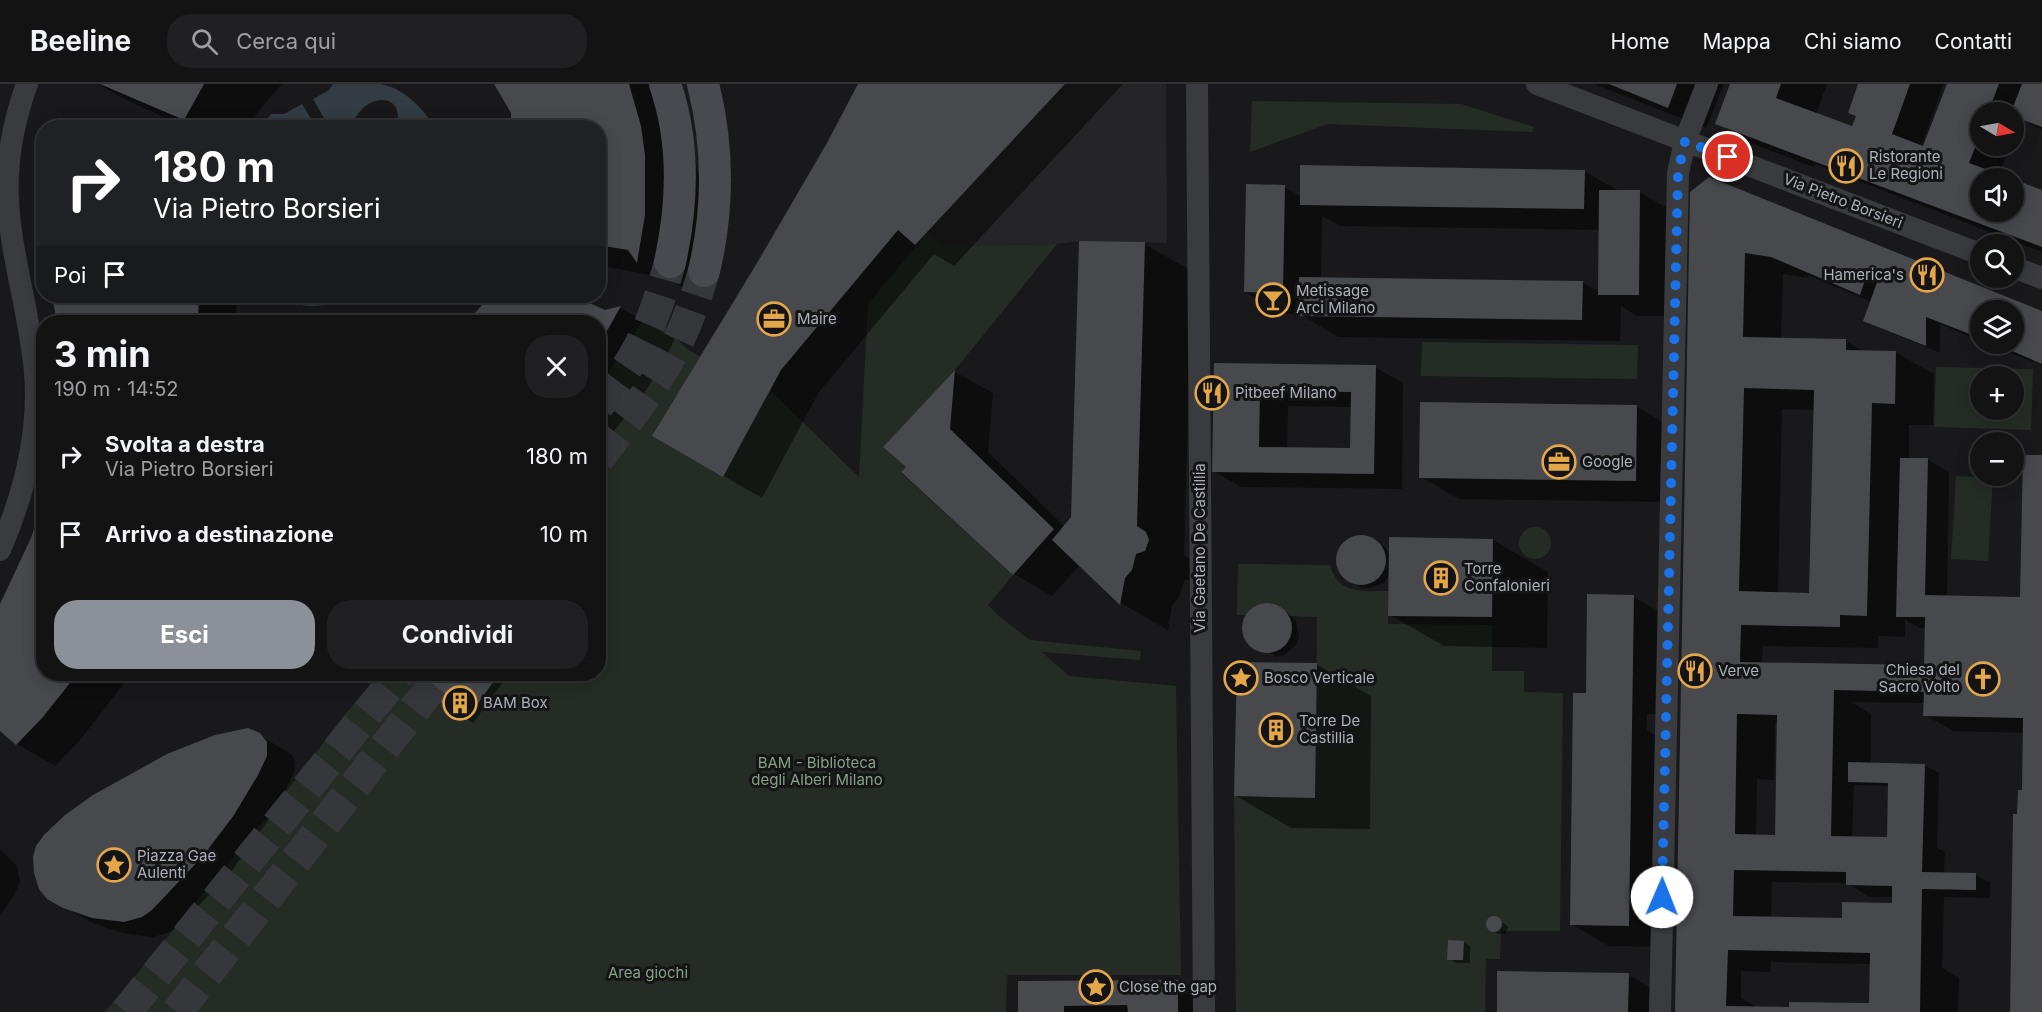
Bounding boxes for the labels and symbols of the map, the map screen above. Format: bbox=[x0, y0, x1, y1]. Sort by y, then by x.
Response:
north arrow bbox=[1970, 102, 2024, 156]
pin bbox=[1702, 131, 1753, 182]
place label: Ristorante Le Regioni bbox=[1869, 147, 1943, 183]
restaurant icon: Ristorante Le Regioni bbox=[1828, 148, 1864, 184]
street label: Via Pietro Borsieri bbox=[1781, 169, 1906, 232]
restaurant icon: Hamerica's bbox=[1909, 257, 1945, 293]
place label: Hamerica's bbox=[1823, 265, 1904, 284]
place label: Metissage Arci Milano bbox=[1296, 281, 1375, 317]
bar icon: Metissage Arci Milano bbox=[1255, 282, 1291, 318]
office icon: Maire bbox=[756, 301, 792, 337]
place label: Maire bbox=[797, 309, 837, 328]
restaurant icon: Pitbeef Milano bbox=[1194, 375, 1230, 411]
place label: Pitbeef Milano bbox=[1235, 383, 1337, 402]
office icon: Google bbox=[1541, 444, 1577, 480]
place label: Google bbox=[1582, 452, 1633, 471]
street label: Via Gaetano De Castillia bbox=[1190, 463, 1209, 633]
place label: Torre Confalonieri bbox=[1464, 559, 1550, 595]
building icon: Torre Confalonieri bbox=[1423, 560, 1459, 596]
restaurant icon: Verve bbox=[1677, 653, 1713, 689]
place icon: Bosco Verticale bbox=[1223, 660, 1259, 696]
place label: Chiesa del Sacro Volto bbox=[1879, 660, 1960, 696]
place label: Verve bbox=[1718, 661, 1759, 680]
church icon: Chiesa del Sacro Volto bbox=[1965, 661, 2001, 697]
place label: Bosco Verticale bbox=[1264, 668, 1375, 687]
building icon: BAM Box bbox=[442, 685, 478, 721]
place label: BAM Box bbox=[483, 693, 548, 712]
place label: Torre De Castillia bbox=[1299, 711, 1360, 747]
building icon: Torre De Castillia bbox=[1258, 712, 1294, 748]
park label: BAM - Biblioteca degli Alberi Milano bbox=[751, 753, 883, 789]
place label: Piazza Gae Aulenti bbox=[137, 846, 216, 882]
place icon: Piazza Gae Aulenti bbox=[96, 847, 132, 883]
position arrow bbox=[1630, 865, 1694, 929]
park label: Area giochi bbox=[608, 963, 688, 982]
place icon: Close the gap bbox=[1078, 969, 1114, 1005]
place label: Close the gap bbox=[1119, 977, 1217, 996]

